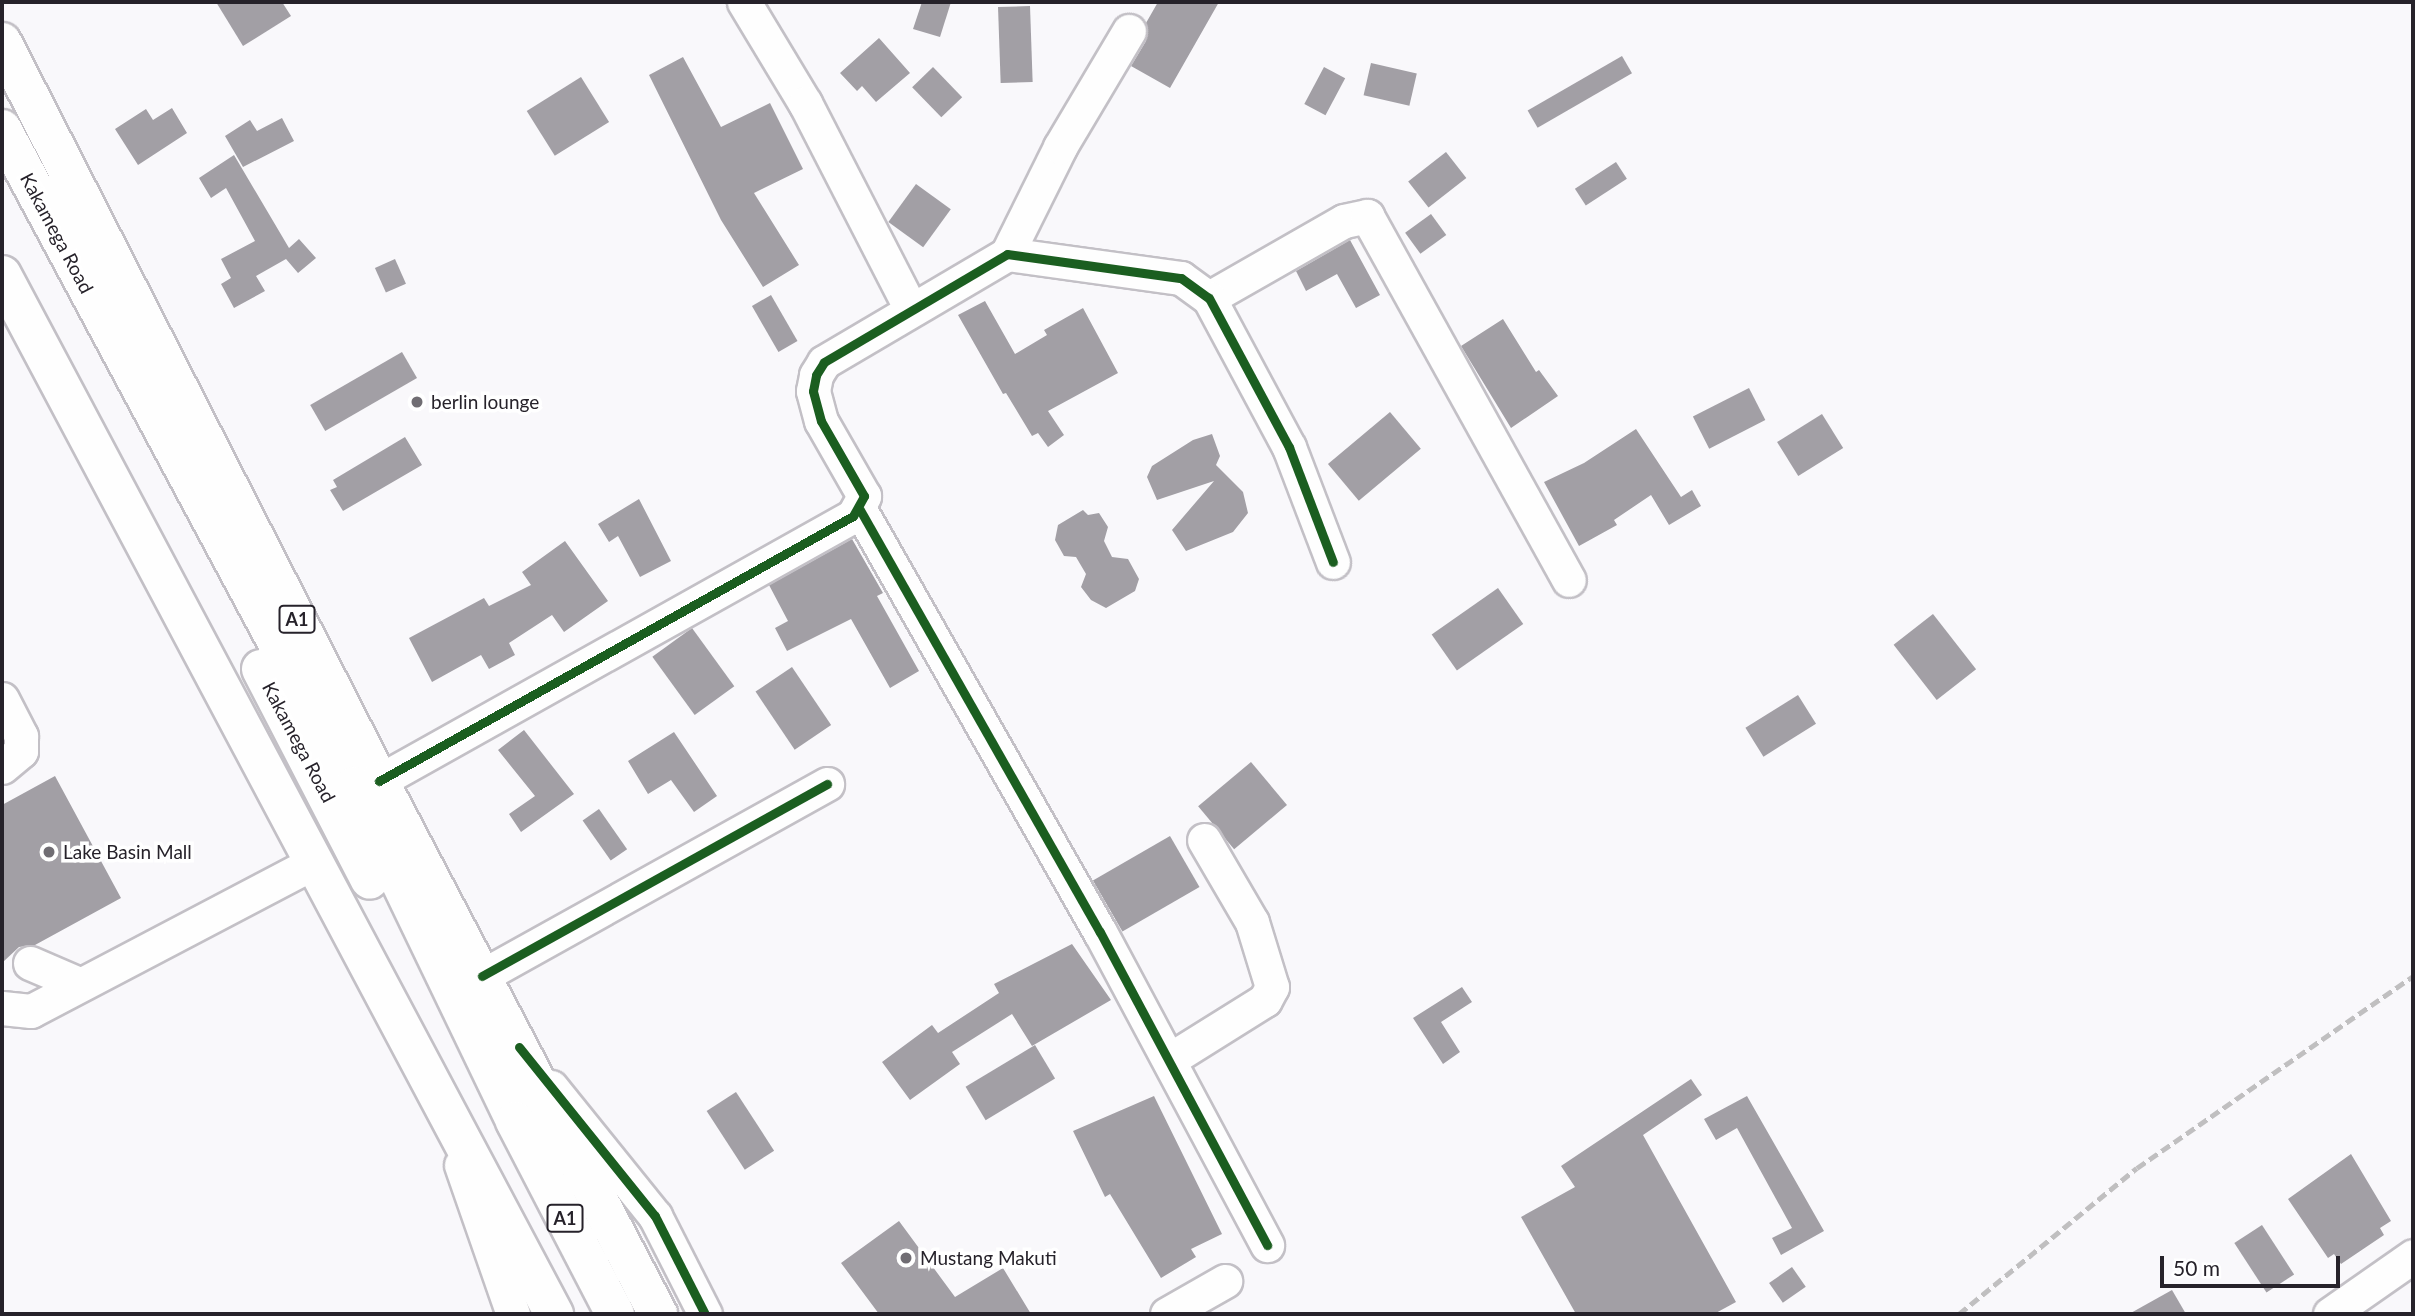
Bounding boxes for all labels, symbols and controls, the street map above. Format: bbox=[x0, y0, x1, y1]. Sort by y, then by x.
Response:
street label: Kakamega Road bbox=[16, 169, 98, 297]
place label: berlin lounge bbox=[431, 391, 539, 413]
marker: berlin lounge bbox=[409, 394, 425, 410]
road number: A1 bbox=[278, 604, 316, 634]
street label: Kakamega Road bbox=[258, 678, 340, 806]
place label: Lake Basin Mall bbox=[63, 841, 192, 863]
marker: Lake Basin Mall bbox=[41, 844, 57, 860]
road number: A1 bbox=[546, 1204, 584, 1232]
scale bar bbox=[2163, 1242, 2343, 1286]
place label: Mustang Makuti bbox=[920, 1247, 1057, 1269]
marker: Mustang Makuti bbox=[898, 1250, 914, 1266]
text: 50 m bbox=[2173, 1255, 2220, 1280]

